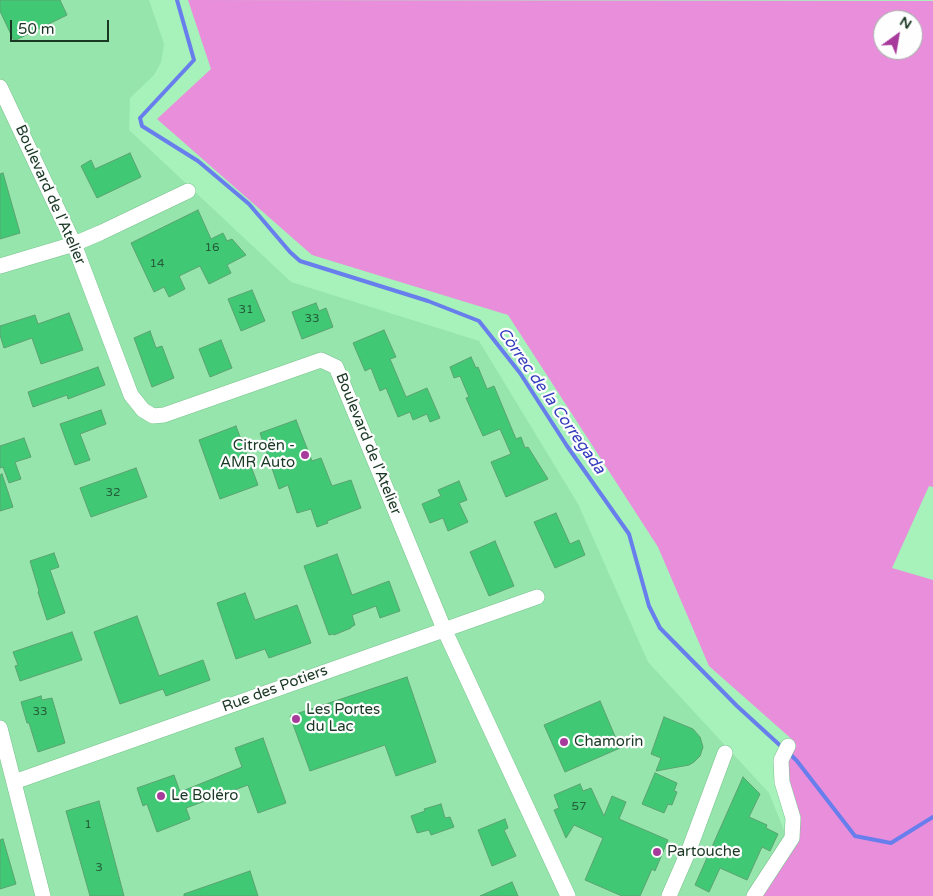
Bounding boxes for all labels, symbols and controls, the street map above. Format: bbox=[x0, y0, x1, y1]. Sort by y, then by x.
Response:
scale bar bbox=[12, 10, 111, 42]
north arrow bbox=[873, 10, 923, 60]
text: N bbox=[896, 13, 915, 33]
text: 50 m bbox=[18, 20, 55, 38]
street label: Boulevard de l'Atelier bbox=[11, 122, 89, 268]
house number: 16 bbox=[204, 241, 220, 255]
house number: 14 bbox=[149, 257, 165, 271]
house number: 31 bbox=[238, 303, 254, 317]
house number: 33 bbox=[304, 312, 320, 326]
water label: Còrrec de la Corregada bbox=[493, 324, 609, 478]
street label: Boulevard de l'Atelier bbox=[331, 370, 405, 518]
place label: Citroën - AMR Auto bbox=[220, 437, 295, 472]
marker: Citroën - AMR Auto bbox=[299, 449, 311, 461]
house number: 32 bbox=[105, 486, 121, 500]
street label: Rue des Potiers bbox=[220, 662, 330, 716]
place label: Les Portes du Lac bbox=[306, 701, 380, 736]
house number: 33 bbox=[32, 705, 48, 719]
marker: Les Portes du Lac bbox=[290, 713, 302, 725]
place label: Chamorin bbox=[574, 733, 643, 751]
marker: Chamorin bbox=[558, 736, 570, 748]
place label: Le Boléro bbox=[171, 787, 238, 805]
marker: Le Boléro bbox=[155, 790, 167, 802]
house number: 57 bbox=[571, 800, 587, 814]
house number: 1 bbox=[84, 818, 92, 832]
place label: Partouche bbox=[667, 843, 740, 861]
marker: Partouche bbox=[651, 846, 663, 858]
house number: 3 bbox=[95, 861, 103, 875]

